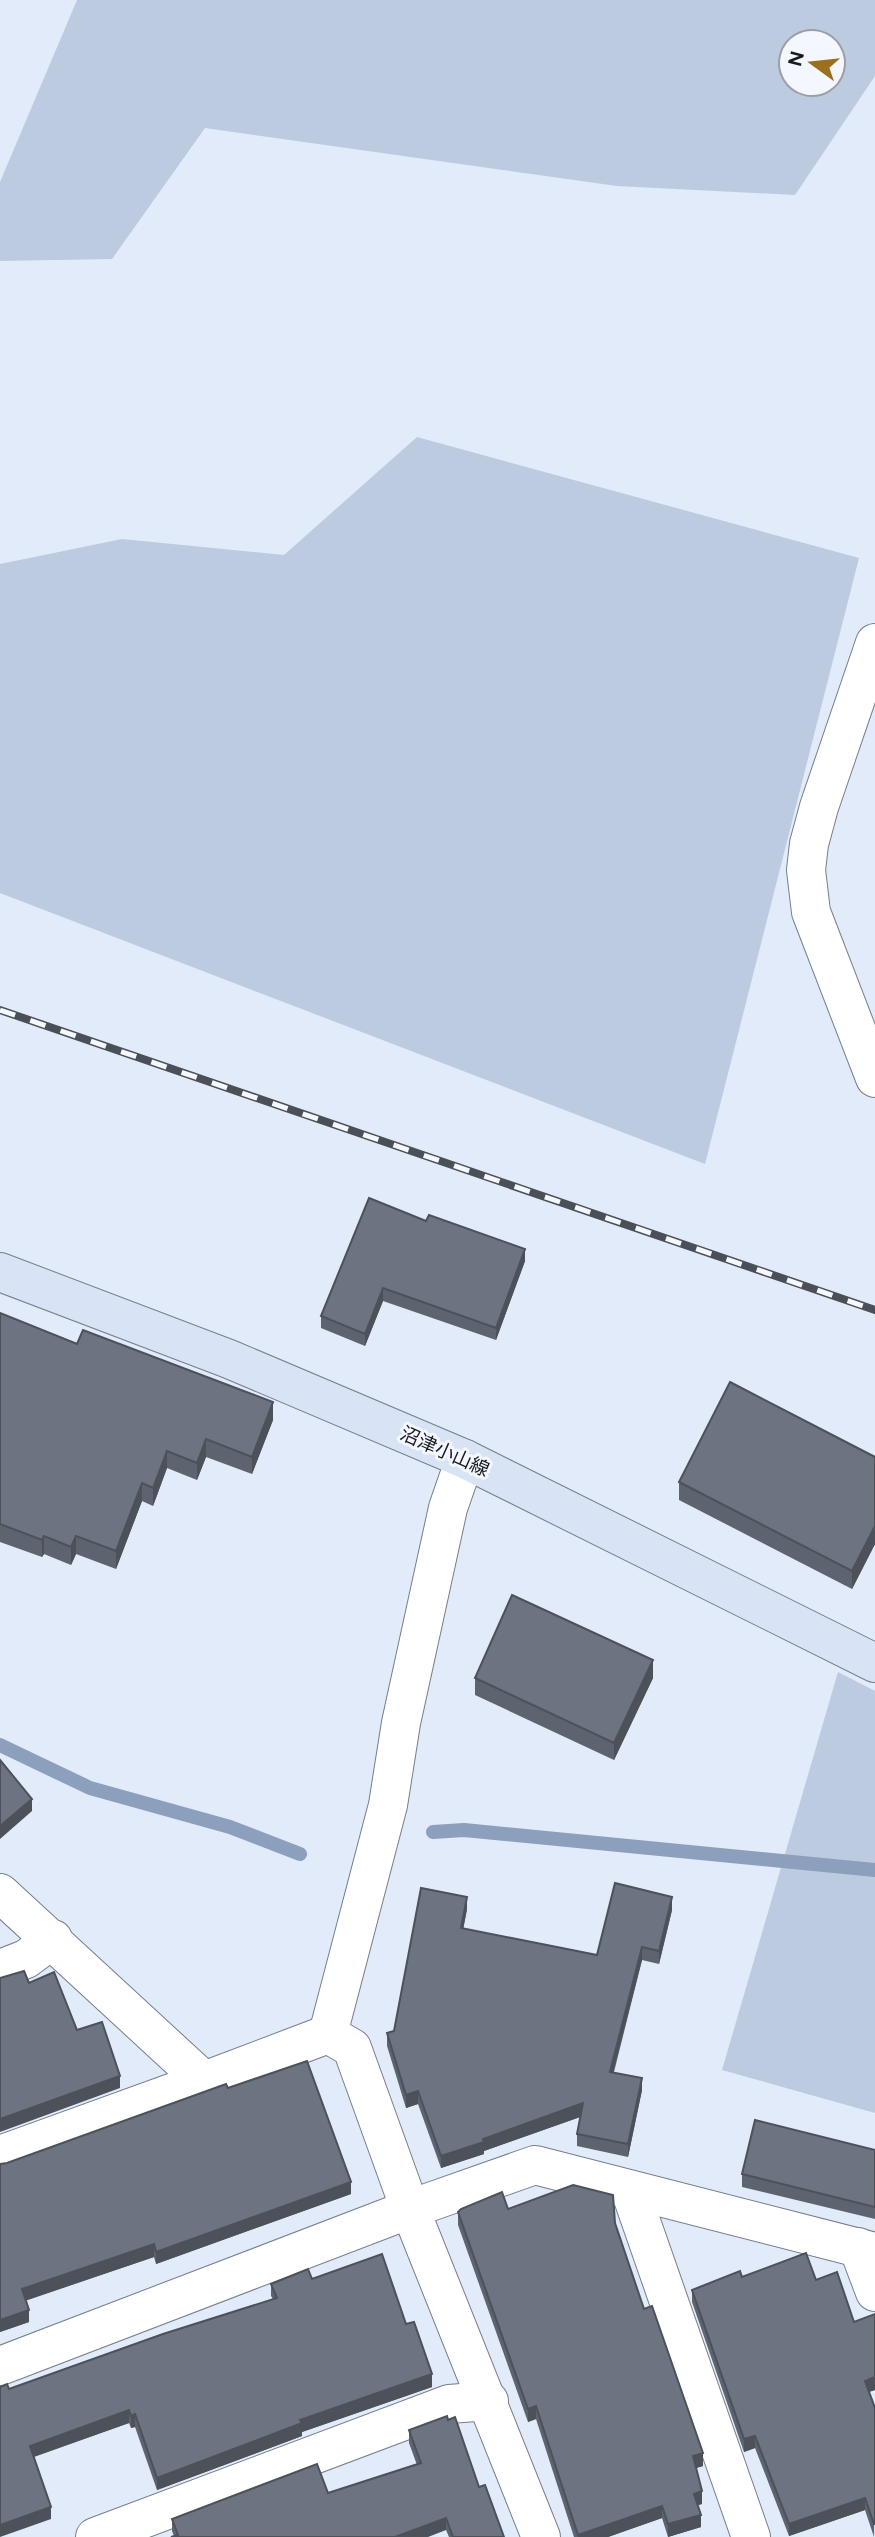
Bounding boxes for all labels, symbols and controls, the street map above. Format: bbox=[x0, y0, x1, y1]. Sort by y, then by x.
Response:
north arrow bbox=[777, 28, 847, 98]
text: N bbox=[783, 49, 809, 69]
street label: 沼津小山線 bbox=[397, 1422, 493, 1481]

